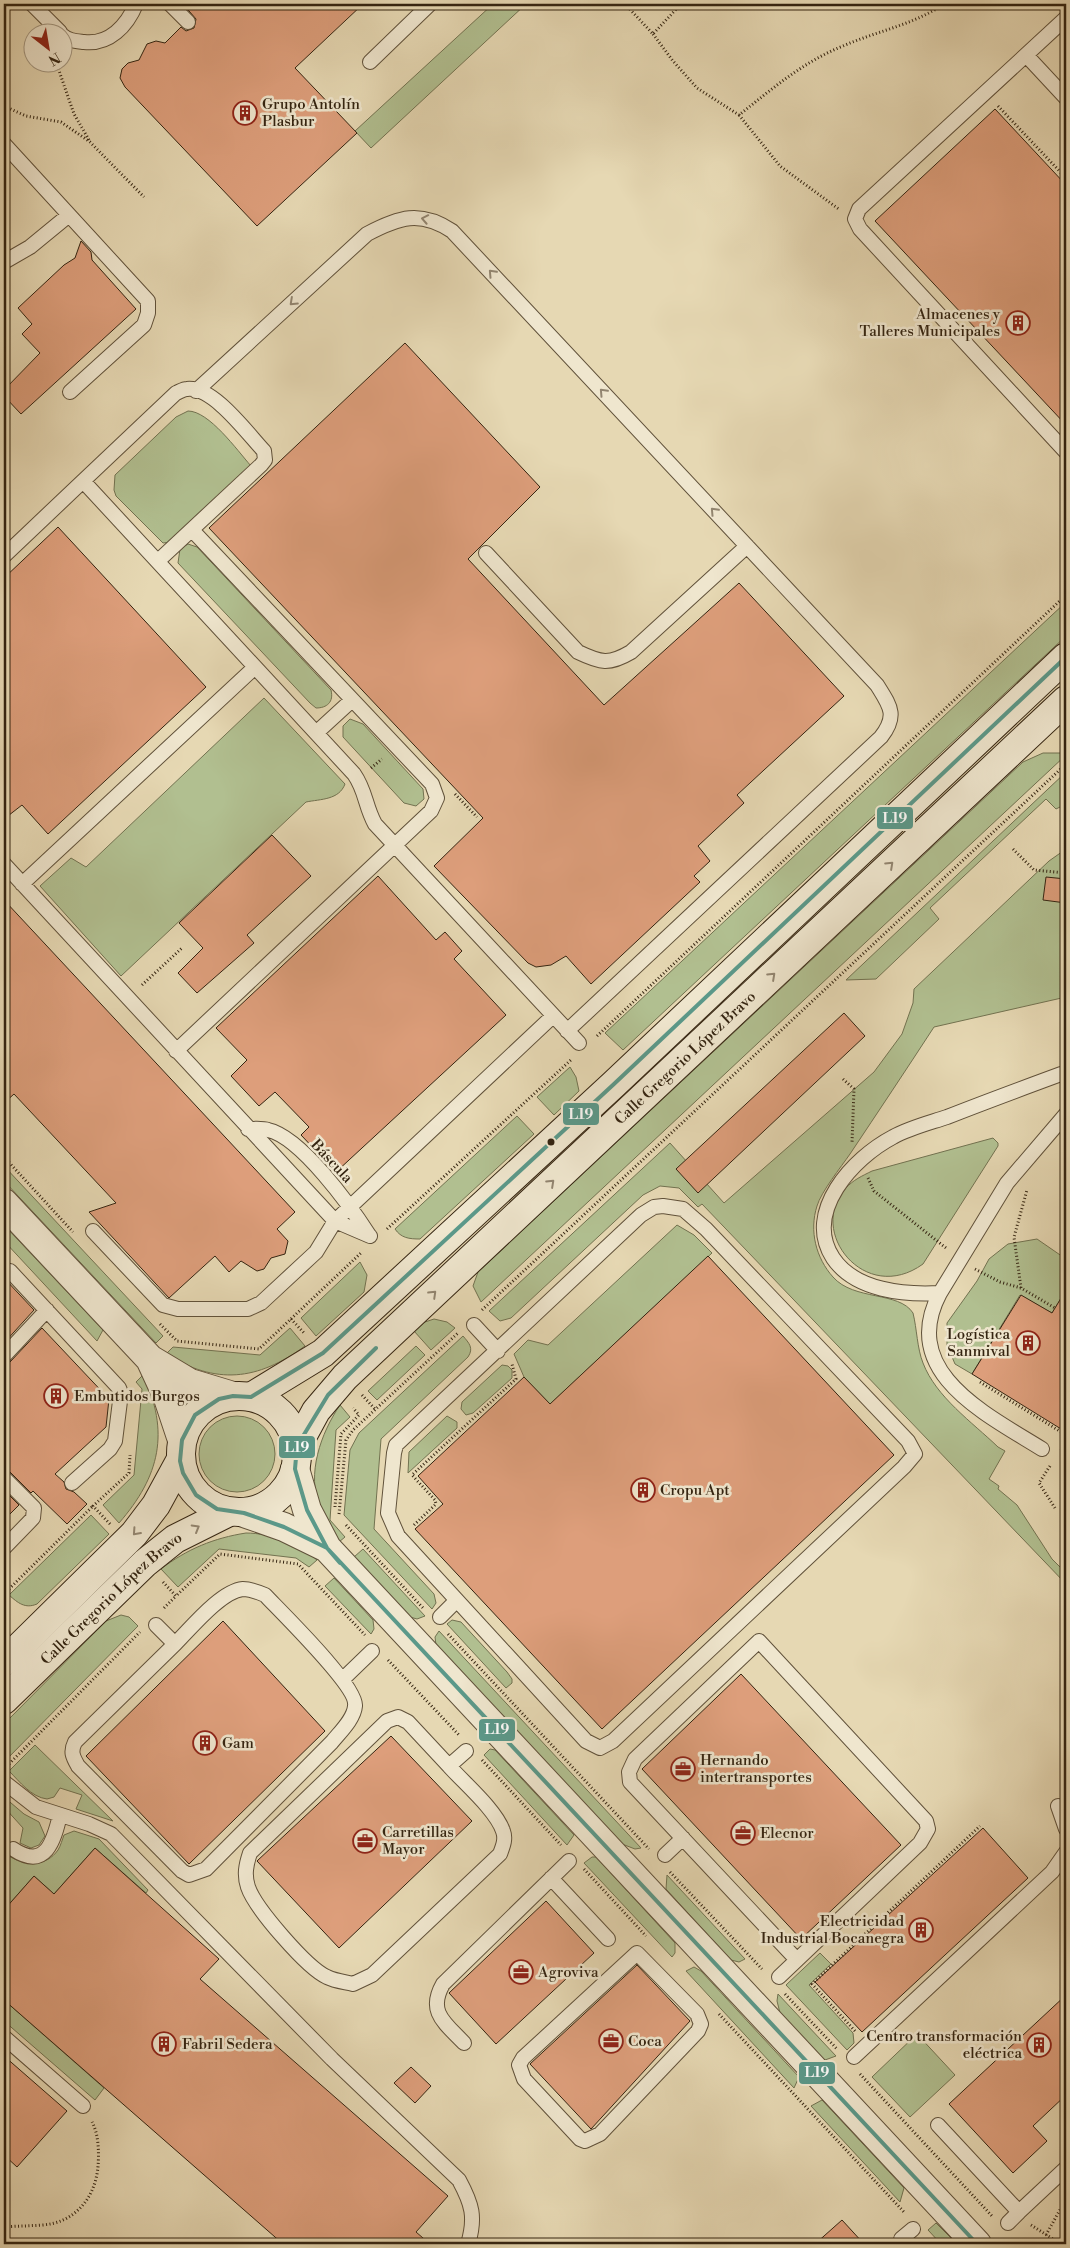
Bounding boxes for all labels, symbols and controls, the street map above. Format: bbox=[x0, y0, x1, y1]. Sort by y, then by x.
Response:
north arrow bbox=[22, 22, 72, 72]
text: N bbox=[45, 48, 64, 69]
place label: Grupo Antolín Plasbur bbox=[262, 95, 360, 131]
building icon: Grupo Antolín Plasbur bbox=[232, 100, 258, 126]
one-way arrow bbox=[421, 214, 430, 225]
one-way arrow bbox=[489, 270, 498, 279]
one-way arrow bbox=[289, 296, 298, 305]
place label: Almacenes y Talleres Municipales bbox=[860, 305, 1001, 341]
building icon: Almacenes y Talleres Municipales bbox=[1005, 310, 1031, 336]
one-way arrow bbox=[600, 389, 609, 398]
one-way arrow bbox=[711, 507, 720, 516]
line badge: L19 bbox=[876, 806, 914, 830]
text: L19 bbox=[883, 810, 908, 828]
one-way arrow bbox=[884, 862, 893, 871]
one-way arrow bbox=[766, 973, 775, 982]
street label: Calle Gregorio López Bravo bbox=[611, 987, 760, 1129]
line badge: L19 bbox=[562, 1102, 600, 1126]
text: L19 bbox=[569, 1106, 594, 1124]
street label: Báscula bbox=[306, 1135, 357, 1187]
unlabelled marker bbox=[546, 1137, 556, 1147]
one-way arrow bbox=[546, 1180, 555, 1189]
one-way arrow bbox=[427, 1291, 436, 1300]
place label: Logística Sanmival bbox=[947, 1325, 1011, 1361]
building icon: Logística Sanmival bbox=[1015, 1330, 1041, 1356]
building icon: Embutidos Burgos bbox=[43, 1383, 69, 1409]
place label: Embutidos Burgos bbox=[74, 1387, 200, 1406]
line badge: L19 bbox=[278, 1435, 316, 1459]
text: L19 bbox=[285, 1439, 310, 1457]
building icon: Cropu Apt bbox=[630, 1477, 656, 1503]
place label: Cropu Apt bbox=[660, 1481, 730, 1500]
one-way arrow bbox=[191, 1524, 200, 1534]
one-way arrow bbox=[133, 1526, 142, 1535]
street label: Calle Gregorio López Bravo bbox=[37, 1528, 185, 1669]
line badge: L19 bbox=[478, 1718, 516, 1742]
text: L19 bbox=[485, 1721, 510, 1739]
building icon: Gam bbox=[192, 1730, 218, 1756]
place label: Gam bbox=[222, 1734, 254, 1753]
place label: Hernando intertransportes bbox=[700, 1751, 812, 1787]
office icon: Hernando intertransportes bbox=[670, 1756, 696, 1782]
office icon: Elecnor bbox=[730, 1820, 756, 1846]
place label: Carretillas Mayor bbox=[382, 1823, 454, 1859]
place label: Elecnor bbox=[760, 1824, 814, 1843]
office icon: Carretillas Mayor bbox=[352, 1828, 378, 1854]
place label: Electricidad Industrial Bocanegra bbox=[761, 1912, 904, 1948]
building icon: Electricidad Industrial Bocanegra bbox=[908, 1917, 934, 1943]
office icon: Agroviva bbox=[508, 1959, 534, 1985]
place label: Agroviva bbox=[537, 1963, 599, 1982]
place label: Centro transformación eléctrica bbox=[866, 2027, 1022, 2063]
office icon: Coca bbox=[598, 2028, 624, 2054]
building icon: Fabril Sedera bbox=[151, 2031, 177, 2057]
place label: Coca bbox=[628, 2032, 662, 2051]
building icon: Centro transformación eléctrica bbox=[1026, 2032, 1052, 2058]
place label: Fabril Sedera bbox=[182, 2035, 273, 2054]
line badge: L19 bbox=[798, 2061, 836, 2085]
text: L19 bbox=[805, 2064, 830, 2082]

